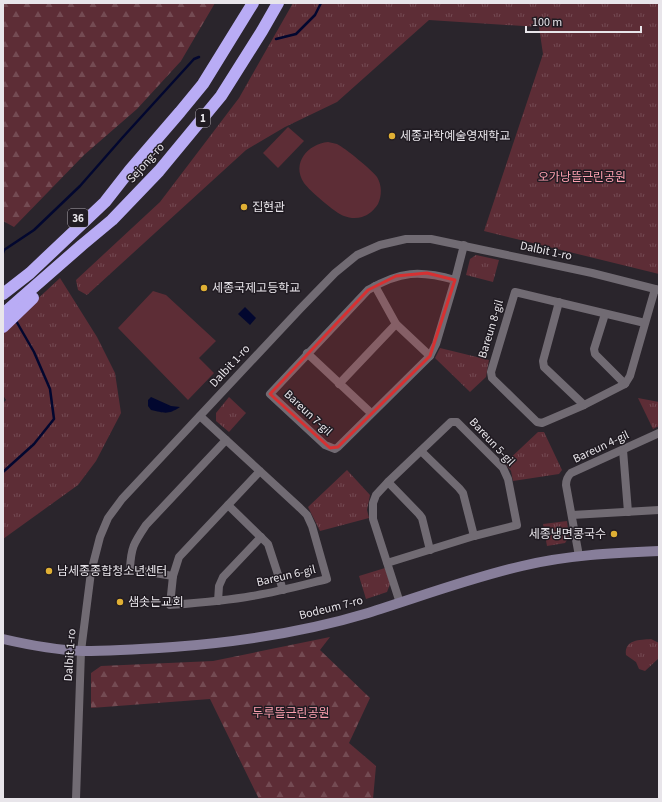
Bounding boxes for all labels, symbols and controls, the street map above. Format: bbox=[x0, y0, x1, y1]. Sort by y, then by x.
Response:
scale bar bbox=[526, 8, 641, 34]
text: 100 m bbox=[532, 14, 562, 31]
road number: 1 bbox=[196, 109, 210, 127]
place label: 세종과학예술영재학교 bbox=[400, 128, 510, 145]
marker: 세종과학예술영재학교 bbox=[387, 131, 397, 141]
street label: Sejong-ro bbox=[123, 139, 169, 187]
park label: 오가낭뜰근린공원 bbox=[538, 169, 626, 186]
place label: 집현관 bbox=[252, 199, 285, 216]
marker: 집현관 bbox=[239, 202, 249, 212]
road number: 36 bbox=[68, 209, 88, 227]
street label: Dalbit 1-ro bbox=[518, 237, 574, 265]
place label: 세종국제고등학교 bbox=[212, 280, 300, 297]
marker: 세종국제고등학교 bbox=[199, 283, 209, 293]
street label: Bareun 8-gil bbox=[474, 298, 508, 360]
street label: Dalbit 1-ro bbox=[206, 341, 254, 391]
street label: Bareun 7-gil bbox=[280, 386, 336, 440]
street label: Bareun 5-gil bbox=[465, 414, 519, 470]
street label: Bareun 4-gil bbox=[570, 427, 632, 467]
place label: 세종냉면콩국수 bbox=[529, 526, 606, 543]
marker: 세종냉면콩국수 bbox=[609, 529, 619, 539]
street label: Bareun 6-gil bbox=[255, 561, 317, 591]
place label: 남세종종합청소년센터 bbox=[57, 563, 167, 580]
marker: 남세종종합청소년센터 bbox=[44, 566, 54, 576]
street label: Bodeum 7-ro bbox=[297, 592, 365, 624]
place label: 샘솟는교회 bbox=[128, 594, 183, 611]
marker: 샘솟는교회 bbox=[115, 597, 125, 607]
street label: Dalbit 1-ro bbox=[60, 628, 80, 682]
park label: 두루뜰근린공원 bbox=[252, 705, 330, 722]

